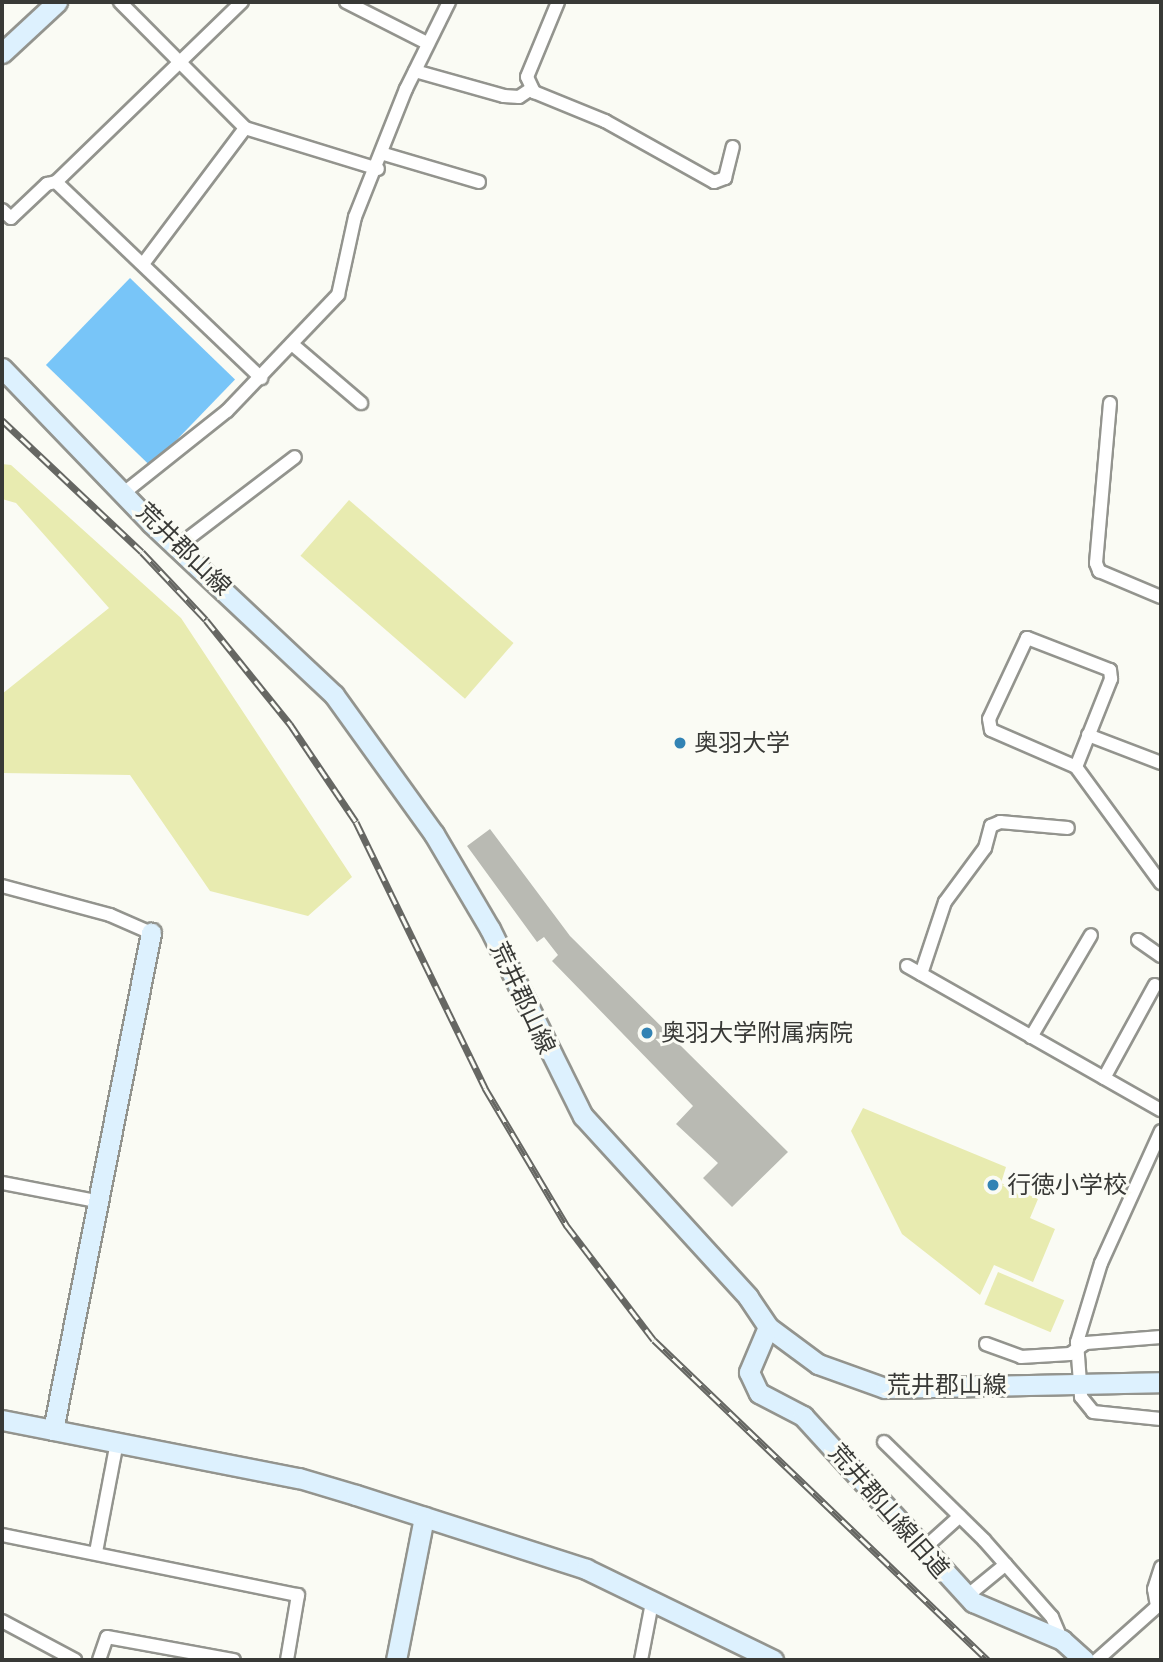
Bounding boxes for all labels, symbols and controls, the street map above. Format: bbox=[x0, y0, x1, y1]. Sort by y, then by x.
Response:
street label: 荒井郡山線 bbox=[131, 497, 237, 601]
place label: 奥羽大学 bbox=[694, 729, 790, 757]
marker: 奥羽大学 bbox=[672, 735, 688, 751]
street label: 荒井郡山線 bbox=[485, 938, 561, 1058]
place label: 奥羽大学附属病院 bbox=[661, 1019, 853, 1047]
marker: 奥羽大学附属病院 bbox=[639, 1025, 655, 1041]
place label: 行徳小学校 bbox=[1007, 1171, 1127, 1199]
marker: 行徳小学校 bbox=[985, 1177, 1001, 1193]
street label: 荒井郡山線 bbox=[887, 1371, 1007, 1399]
street label: 荒井郡山線旧道 bbox=[823, 1438, 955, 1584]

